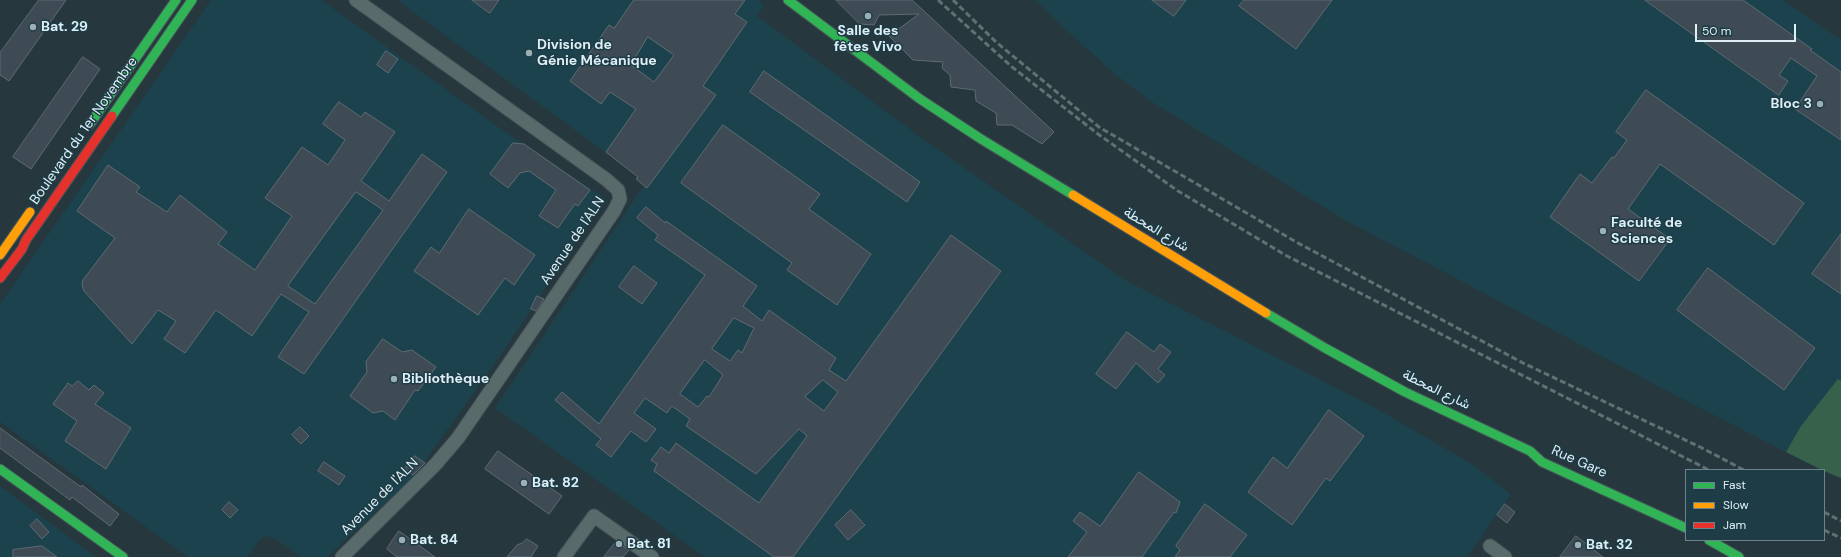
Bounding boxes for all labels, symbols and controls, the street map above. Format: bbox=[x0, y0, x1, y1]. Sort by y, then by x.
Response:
marker: Salle des fêtes Vivo bbox=[863, 11, 873, 21]
scale bar bbox=[1697, 16, 1798, 42]
place label: Bat. 29 bbox=[41, 19, 88, 35]
marker: Bat. 29 bbox=[28, 22, 38, 32]
place label: Salle des fêtes Vivo bbox=[834, 23, 902, 56]
text: 50 m bbox=[1702, 23, 1731, 39]
place label: Division de Génie Mécanique bbox=[537, 37, 657, 70]
marker: Division de Génie Mécanique bbox=[524, 48, 534, 58]
street label: Boulevard du 1er Novembre bbox=[27, 54, 141, 208]
place label: Bloc 3 bbox=[1771, 96, 1812, 112]
marker: Bloc 3 bbox=[1815, 99, 1825, 109]
street label: Avenue de l'ALN bbox=[537, 194, 609, 288]
street label: شارع المحطة bbox=[1120, 204, 1192, 256]
place label: Faculté de Sciences bbox=[1611, 215, 1682, 248]
marker: Faculté de Sciences bbox=[1598, 226, 1608, 236]
street label: شارع المحطة bbox=[1399, 366, 1473, 414]
place label: Bibliothèque bbox=[402, 371, 489, 387]
marker: Bibliothèque bbox=[389, 374, 399, 384]
street label: Rue Gare bbox=[1549, 442, 1609, 482]
street label: Avenue de l'ALN bbox=[338, 455, 422, 539]
legend bbox=[1685, 469, 1825, 541]
place label: Bat. 82 bbox=[532, 475, 579, 491]
text: Fast bbox=[1723, 477, 1746, 493]
marker: Bat. 82 bbox=[519, 478, 529, 488]
text: Slow bbox=[1723, 497, 1749, 513]
text: Jam bbox=[1723, 517, 1746, 533]
place label: Bat. 84 bbox=[410, 532, 458, 548]
marker: Bat. 84 bbox=[397, 535, 407, 545]
place label: Bat. 81 bbox=[627, 536, 671, 552]
place label: Bat. 32 bbox=[1586, 537, 1632, 553]
marker: Bat. 81 bbox=[614, 539, 624, 549]
marker: Bat. 32 bbox=[1573, 540, 1583, 550]

